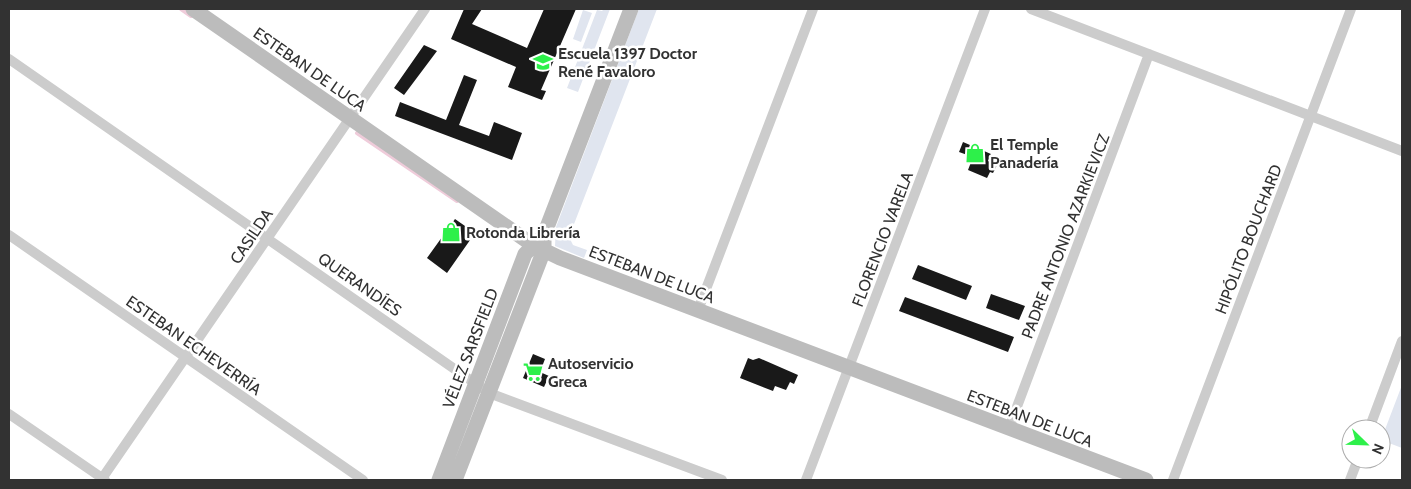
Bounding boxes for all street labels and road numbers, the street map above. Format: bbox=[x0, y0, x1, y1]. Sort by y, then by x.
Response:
street label: ESTEBAN DE LUCA bbox=[250, 23, 370, 115]
street label: PADRE ANTONIO AZARKIEVICZ bbox=[1018, 131, 1113, 341]
street label: HIPÓLITO BOUCHARD bbox=[1211, 162, 1286, 317]
street label: FLORENCIO VARELA bbox=[848, 169, 917, 309]
street label: CASILDA bbox=[226, 205, 277, 267]
street label: ESTEBAN DE LUCA bbox=[586, 242, 717, 307]
street label: QUERANDÍES bbox=[314, 249, 405, 320]
street label: VÉLEZ SARSFIELD bbox=[439, 285, 502, 411]
street label: ESTEBAN ECHEVERRÍA bbox=[123, 292, 265, 399]
street label: ESTEBAN DE LUCA bbox=[964, 386, 1095, 451]

